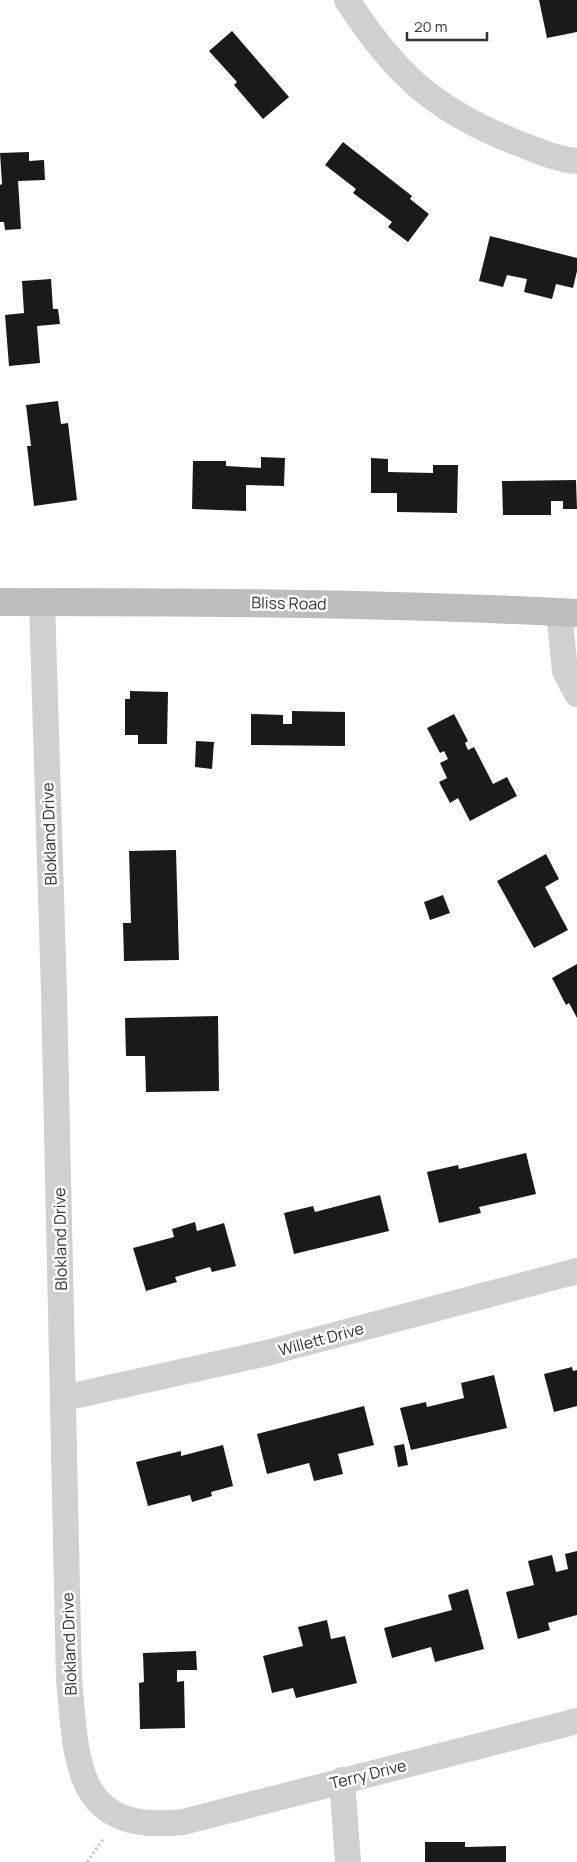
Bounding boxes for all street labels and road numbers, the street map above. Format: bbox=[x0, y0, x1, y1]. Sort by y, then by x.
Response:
street label: Bliss Road bbox=[251, 591, 327, 615]
street label: Blokland Drive bbox=[36, 782, 62, 886]
street label: Blokland Drive bbox=[48, 1187, 72, 1291]
street label: Willett Drive bbox=[276, 1317, 366, 1361]
street label: Blokland Drive bbox=[56, 1592, 82, 1696]
street label: Terry Drive bbox=[327, 1754, 409, 1794]

